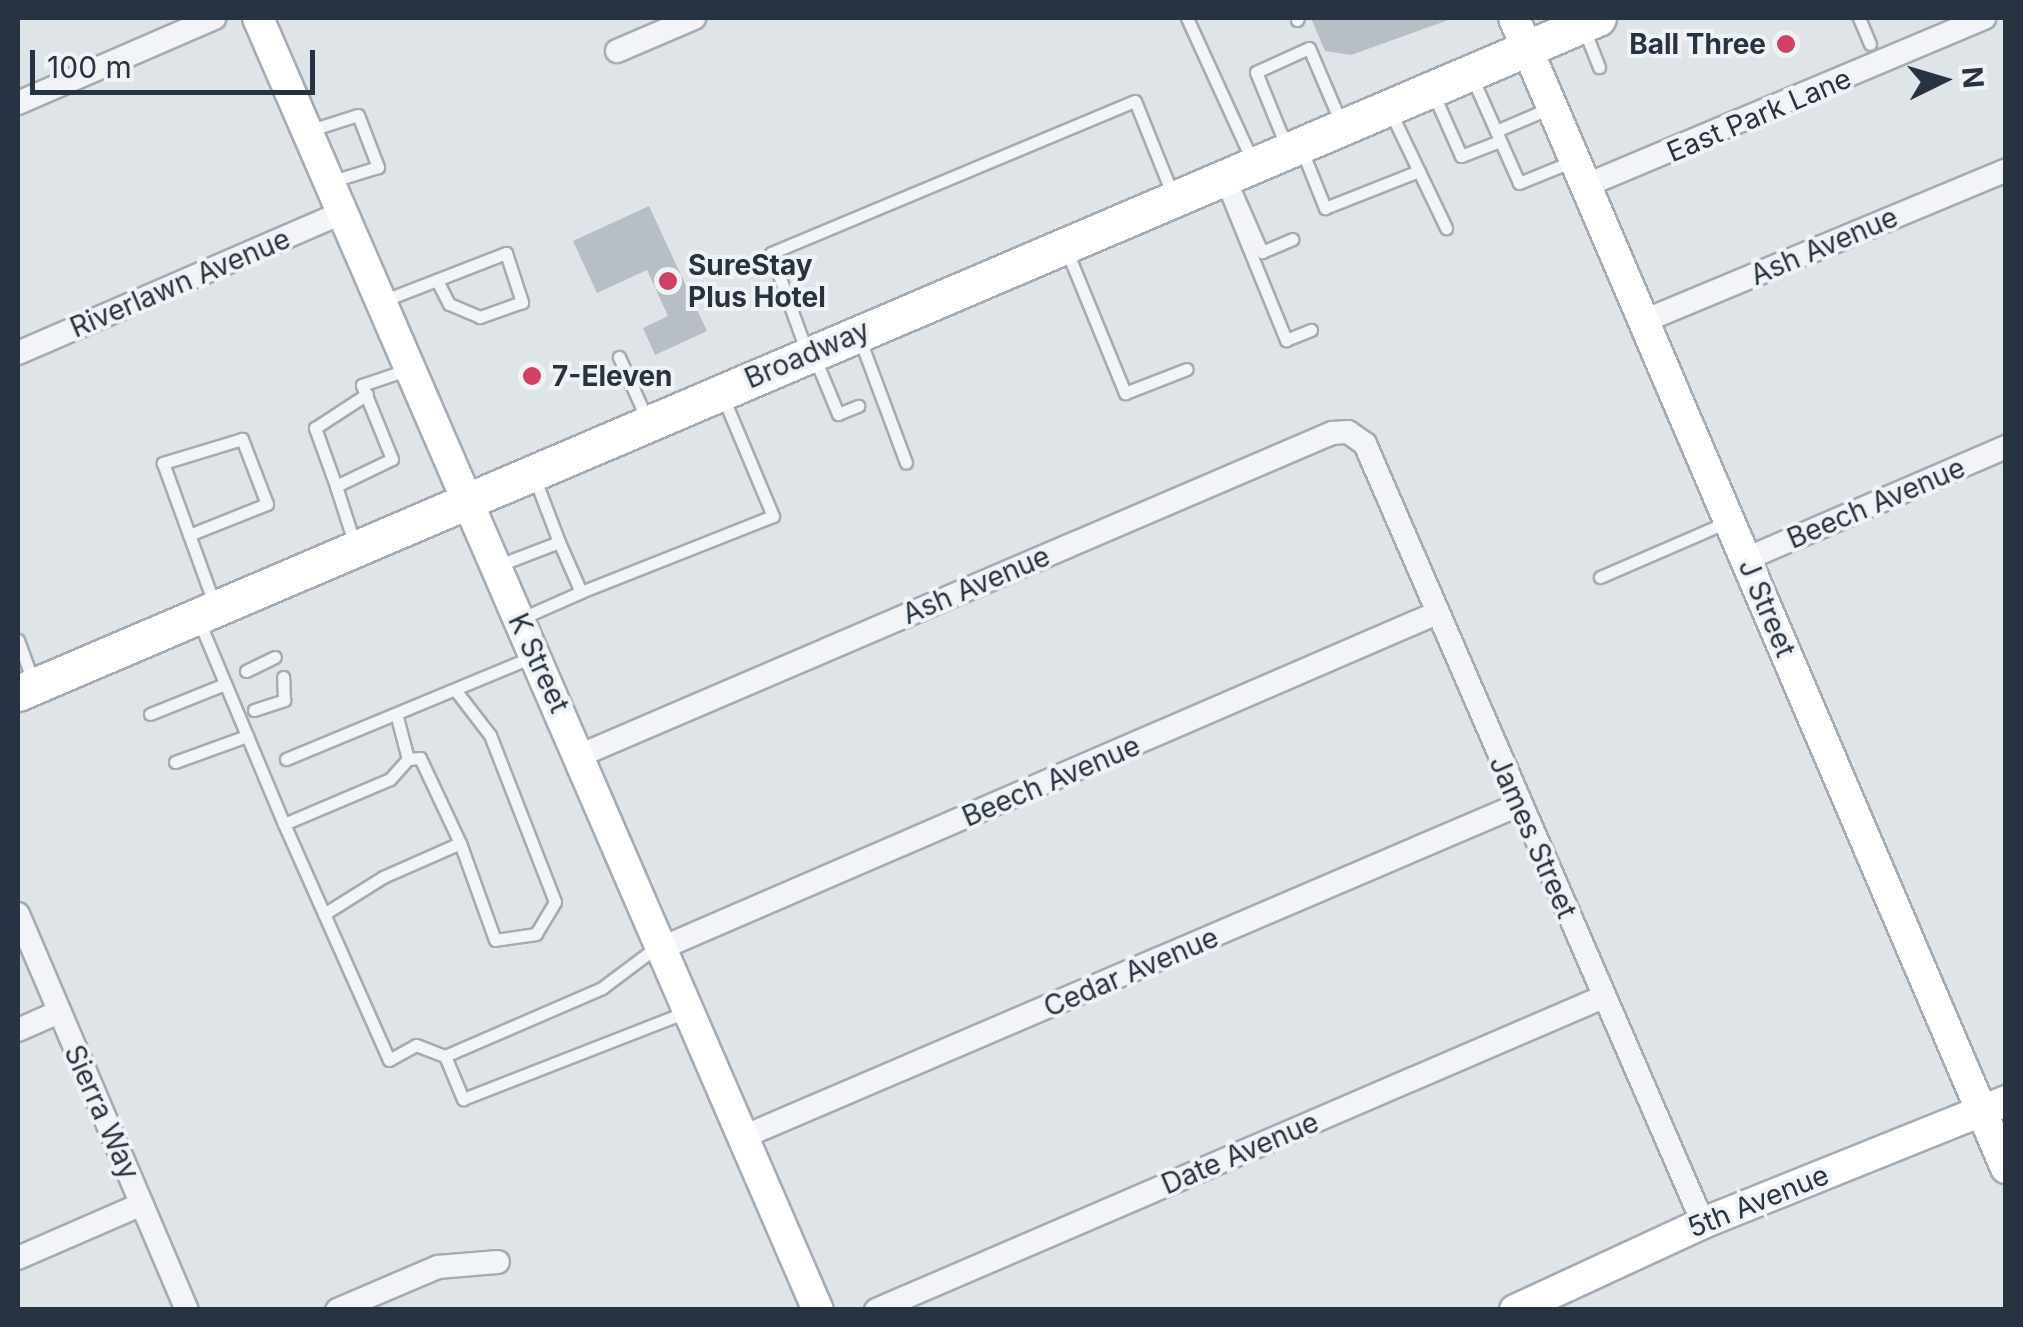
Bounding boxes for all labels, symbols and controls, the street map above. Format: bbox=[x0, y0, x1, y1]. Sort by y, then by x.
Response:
place label: Ball Three bbox=[1629, 27, 1766, 61]
scale bar bbox=[35, 30, 320, 92]
north arrow bbox=[1893, 30, 1993, 130]
marker: Ball Three bbox=[1775, 33, 1797, 55]
text: 100 m bbox=[47, 49, 132, 85]
street label: East Park Lane bbox=[1662, 61, 1856, 169]
text: N bbox=[1955, 65, 1991, 89]
street label: Ash Avenue bbox=[1745, 200, 1903, 292]
street label: Riverlawn Avenue bbox=[65, 222, 295, 344]
place label: SureStay Plus Hotel bbox=[688, 248, 826, 314]
marker: SureStay Plus Hotel bbox=[657, 270, 679, 292]
street label: Broadway bbox=[740, 313, 874, 395]
place label: 7-Eleven bbox=[552, 359, 673, 393]
marker: 7-Eleven bbox=[521, 365, 543, 387]
street label: Beech Avenue bbox=[1782, 450, 1970, 556]
street label: Ash Avenue bbox=[897, 539, 1055, 631]
street label: J Street bbox=[1731, 554, 1803, 662]
street label: K Street bbox=[501, 608, 577, 718]
street label: Beech Avenue bbox=[957, 728, 1145, 834]
street label: James Street bbox=[1482, 751, 1584, 923]
street label: Cedar Avenue bbox=[1039, 920, 1223, 1024]
street label: Sierra Way bbox=[57, 1040, 147, 1184]
street label: Date Avenue bbox=[1156, 1105, 1324, 1201]
street label: 5th Avenue bbox=[1683, 1158, 1833, 1244]

